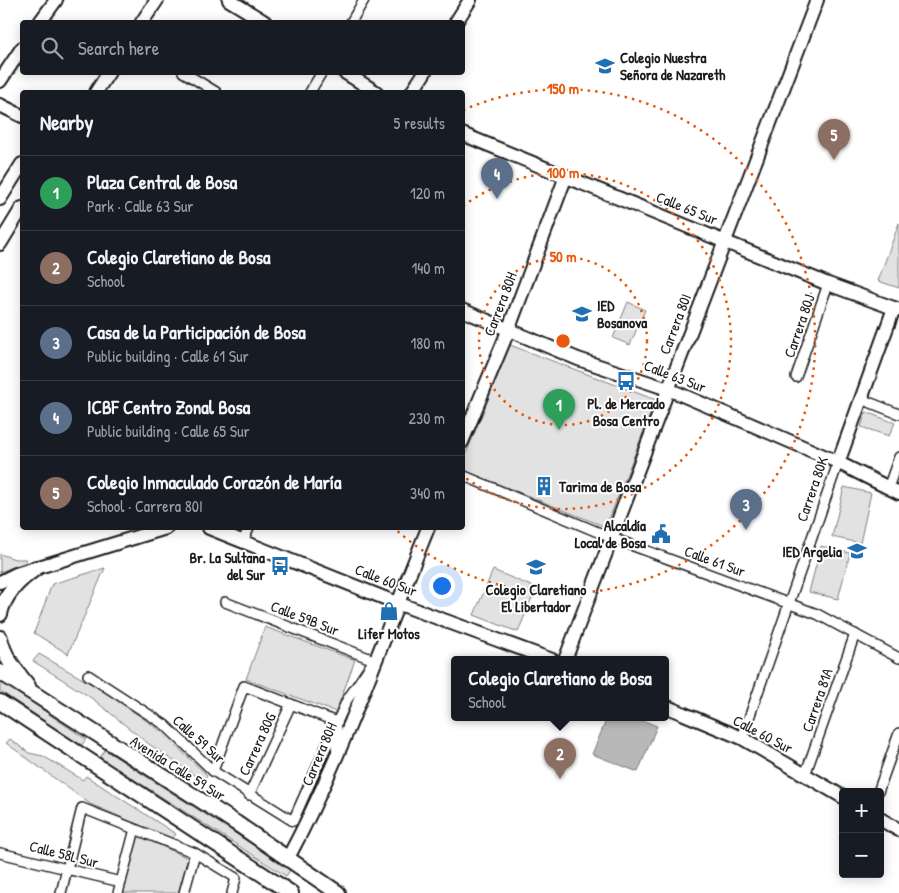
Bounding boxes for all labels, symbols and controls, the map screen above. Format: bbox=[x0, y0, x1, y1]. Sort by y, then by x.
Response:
search box bbox=[20, 20, 465, 75]
icon: search bbox=[38, 34, 66, 62]
text: Search here bbox=[78, 35, 159, 61]
place label: Colegio Nuestra Señora de Nazareth bbox=[620, 47, 726, 85]
school or university icon: Colegio Nuestra Señora de Nazareth bbox=[594, 55, 616, 77]
text: 150 m bbox=[547, 78, 579, 99]
text: Nearby bbox=[40, 108, 93, 137]
text: 5 results bbox=[394, 112, 445, 134]
pin: 5 bbox=[818, 119, 850, 160]
pin: 4 bbox=[481, 158, 513, 199]
text: 100 m bbox=[547, 162, 579, 183]
text: Plaza Central de Bosa bbox=[87, 169, 237, 195]
text: 1 bbox=[53, 182, 59, 204]
text: 120 m bbox=[410, 182, 445, 204]
street label: Calle 65 Sur bbox=[653, 186, 721, 230]
text: Park · Calle 63 Sur bbox=[87, 195, 193, 217]
text: Colegio Claretiano de Bosa bbox=[87, 244, 270, 270]
text: 50 m bbox=[550, 246, 576, 267]
text: 2 bbox=[52, 257, 60, 279]
text: 140 m bbox=[411, 257, 445, 279]
street label: Carrera 80H bbox=[478, 269, 522, 339]
text: School bbox=[87, 270, 124, 292]
street label: Carrera 80I bbox=[654, 291, 696, 357]
street label: Carrera 80J bbox=[778, 291, 820, 360]
place label: IED Bosanova bbox=[597, 295, 647, 333]
school or university icon: IED Bosanova bbox=[571, 303, 593, 325]
text: Casa de la Participación de Bosa bbox=[87, 319, 306, 345]
text: 3 bbox=[52, 332, 60, 354]
text: 180 m bbox=[411, 332, 445, 354]
centre of rings bbox=[554, 332, 572, 350]
text: Public building · Calle 61 Sur bbox=[87, 345, 249, 367]
street label: Calle 63 Sur bbox=[641, 355, 709, 397]
bus stop icon: Pl. de Mercado Bosa Centro bbox=[615, 370, 637, 392]
pin: 1 bbox=[543, 389, 575, 430]
place label: Pl. de Mercado Bosa Centro bbox=[587, 393, 665, 431]
text: ICBF Centro Zonal Bosa bbox=[87, 394, 250, 420]
text: 4 bbox=[53, 407, 59, 429]
text: 230 m bbox=[409, 407, 445, 429]
text: Public building · Calle 65 Sur bbox=[87, 420, 250, 442]
street label: Carrera 80K bbox=[791, 453, 833, 524]
text: Colegio Inmaculado Corazón de María bbox=[87, 469, 341, 495]
building icon: Tarima de Bosa bbox=[533, 475, 555, 497]
place label: Tarima de Bosa bbox=[558, 476, 641, 497]
text: 5 bbox=[53, 482, 59, 504]
text: 340 m bbox=[410, 482, 445, 504]
pin: 3 bbox=[730, 489, 762, 530]
text: School · Carrera 80I bbox=[87, 495, 203, 517]
place label: Alcaldía Local de Bosa bbox=[575, 515, 646, 553]
public building icon: Alcaldía Local de Bosa bbox=[650, 523, 672, 545]
street label: Calle 61 Sur bbox=[682, 540, 749, 582]
school or university icon: IED Argelia bbox=[846, 540, 868, 562]
place label: IED Argelia bbox=[782, 541, 842, 563]
place label: Br. La Sultana del Sur bbox=[189, 547, 265, 585]
bus stop icon: Br. La Sultana del Sur bbox=[269, 555, 291, 577]
school or university icon: Colegio Claretiano El Libertador bbox=[525, 556, 547, 578]
street label: Calle 60 Sur bbox=[352, 559, 420, 601]
your location bbox=[429, 573, 455, 599]
place label: Colegio Claretiano El Libertador bbox=[486, 579, 586, 617]
street label: Calle 59B Sur bbox=[268, 595, 342, 641]
shop icon: Lifer Motos bbox=[378, 600, 400, 622]
place label: Lifer Motos bbox=[358, 623, 420, 644]
popup bbox=[451, 656, 669, 721]
text: Colegio Claretiano de Bosa bbox=[468, 665, 652, 691]
street label: Carrera 81A bbox=[796, 665, 838, 735]
text: School bbox=[468, 691, 506, 713]
street label: Carrera 80G bbox=[233, 708, 281, 779]
street label: Calle 59 Sur bbox=[168, 710, 230, 768]
street label: Calle 60 Sur bbox=[729, 710, 797, 759]
street label: Carrera 80H bbox=[296, 719, 342, 789]
street label: Avenida Calle 59 Sur bbox=[126, 730, 230, 806]
pin: 2 bbox=[544, 738, 576, 779]
map controls bbox=[839, 788, 884, 878]
button: + bbox=[839, 788, 884, 833]
button: − bbox=[839, 833, 884, 878]
street label: Calle 58L Sur bbox=[27, 835, 101, 873]

